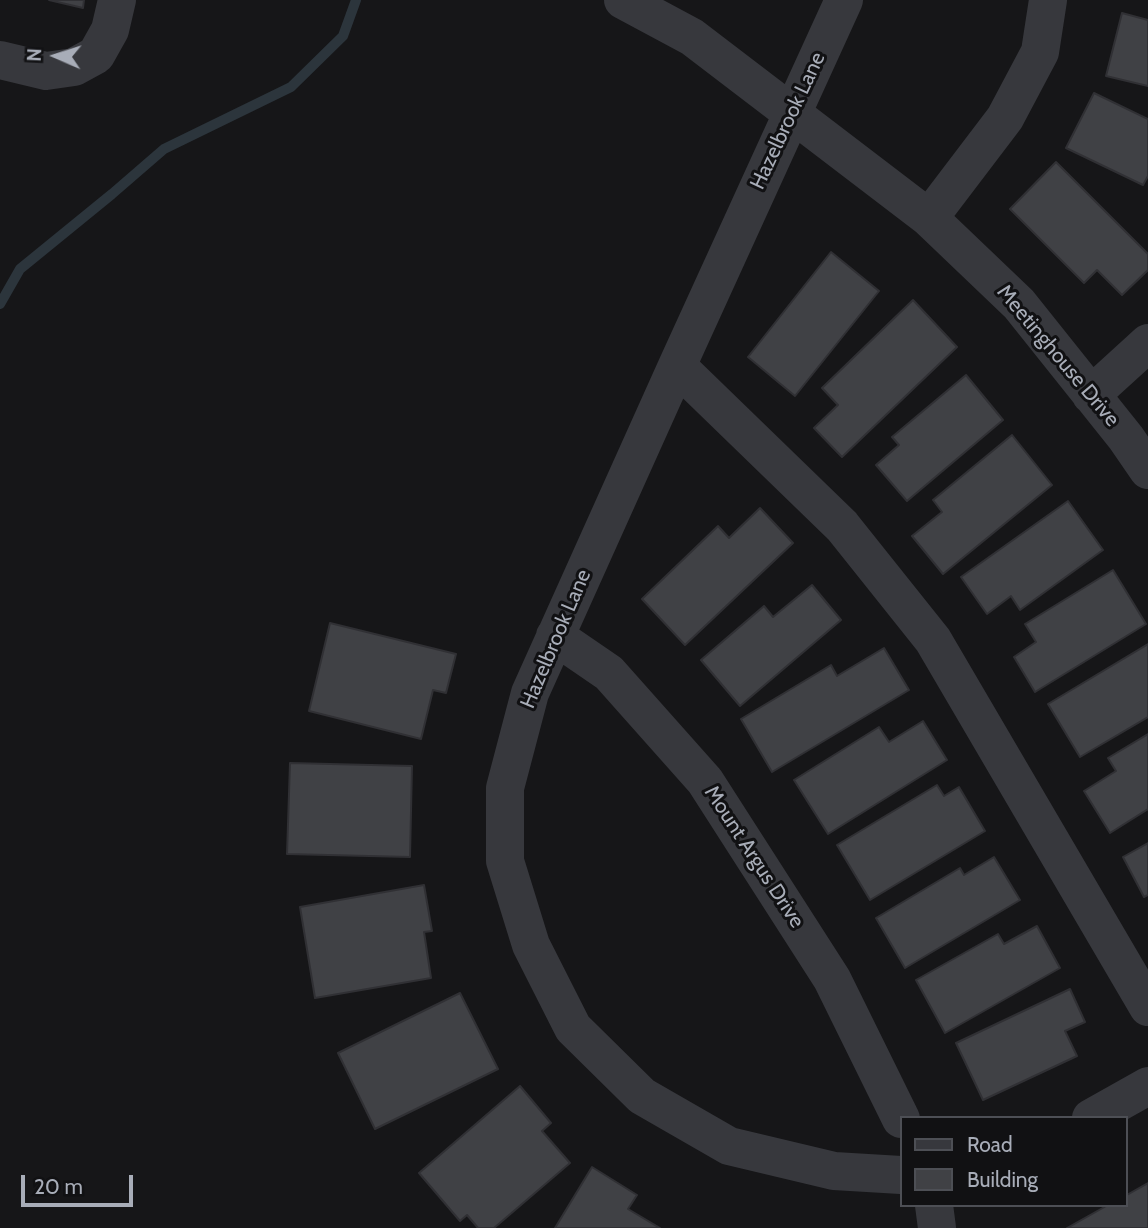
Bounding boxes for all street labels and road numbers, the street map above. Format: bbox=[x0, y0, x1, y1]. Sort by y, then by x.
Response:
street label: Hazelbrook Lane bbox=[745, 48, 831, 194]
street label: Meetinghouse Drive bbox=[991, 280, 1125, 432]
street label: Hazelbrook Lane bbox=[515, 566, 597, 712]
street label: Mount Argus Drive bbox=[699, 781, 809, 933]

